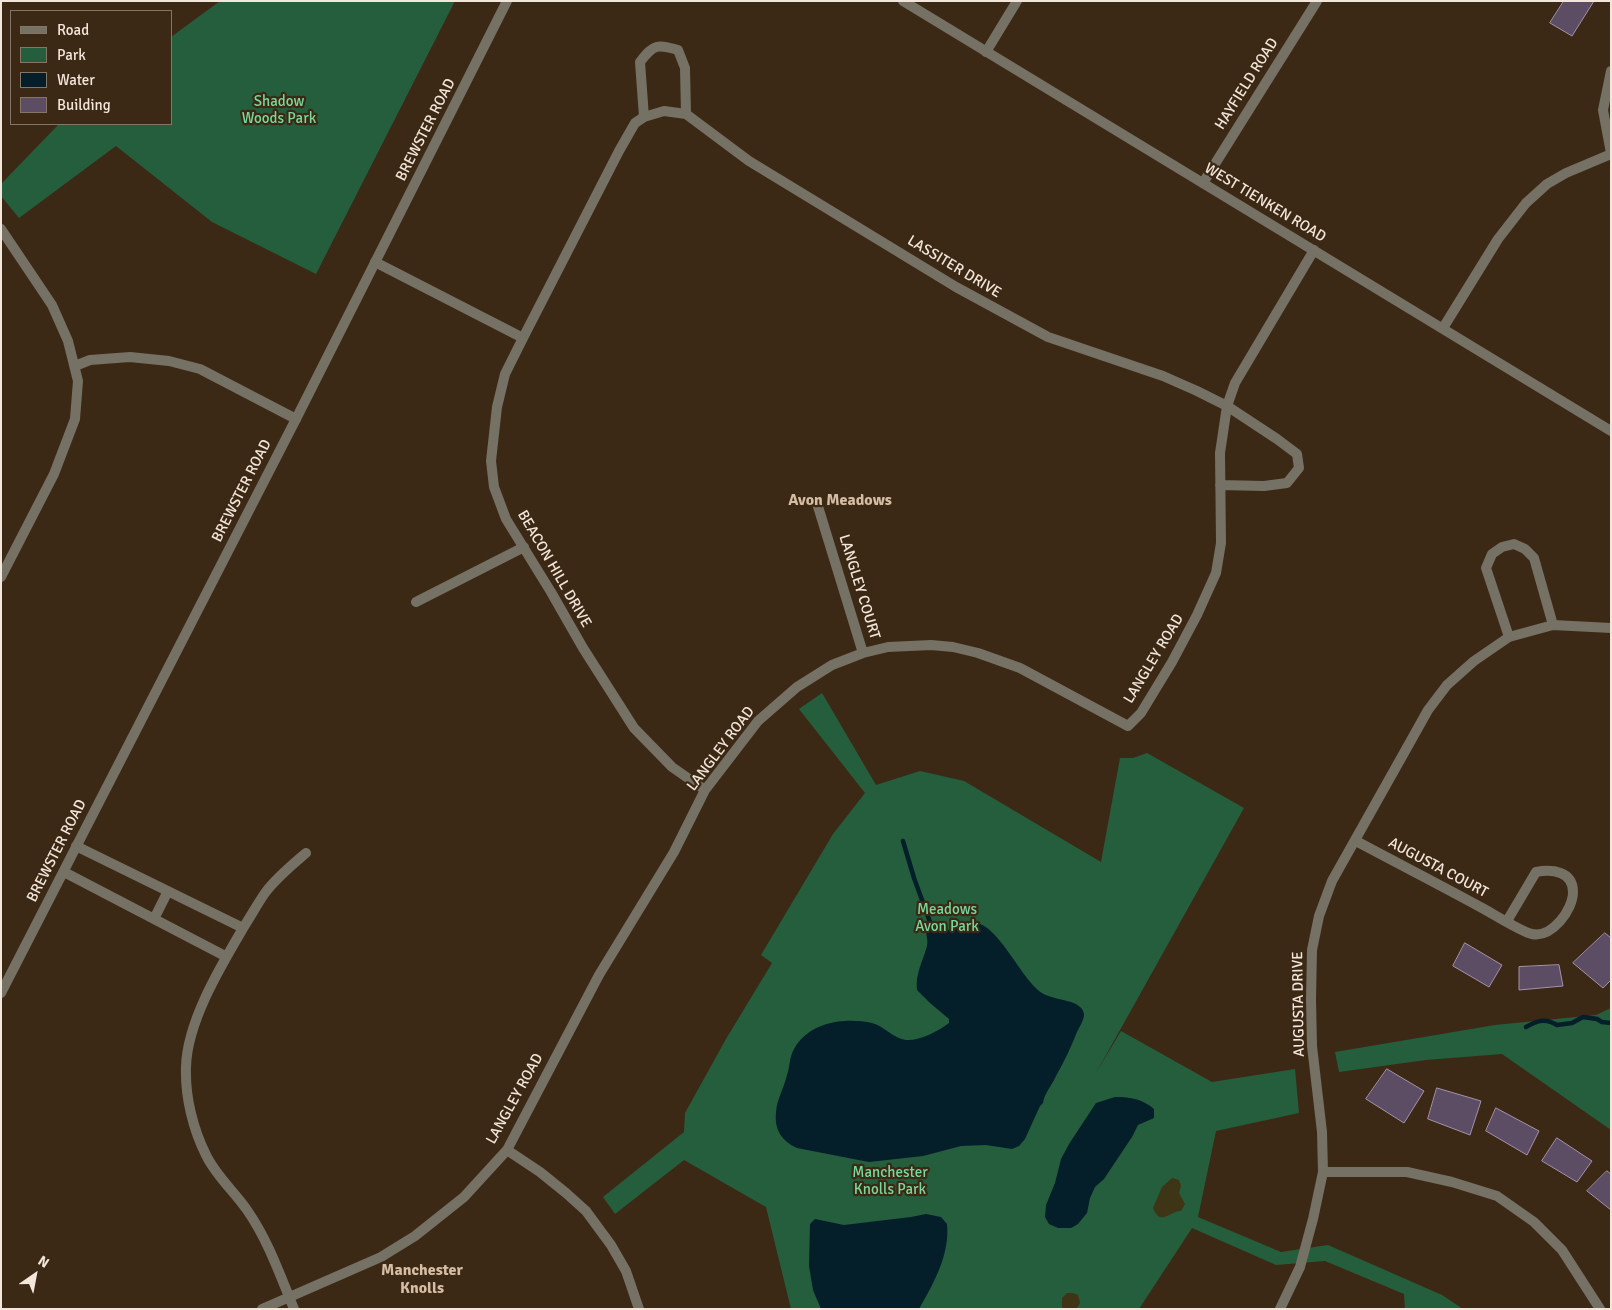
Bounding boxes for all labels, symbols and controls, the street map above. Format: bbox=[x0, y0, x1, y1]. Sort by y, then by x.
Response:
legend bbox=[10, 10, 172, 125]
text: Road bbox=[57, 21, 89, 39]
street label: HAYFIELD ROAD bbox=[1212, 35, 1282, 133]
text: Park bbox=[57, 46, 86, 64]
text: Water bbox=[57, 71, 95, 89]
street label: BREWSTER ROAD bbox=[392, 76, 460, 184]
park label: Shadow Woods Park bbox=[242, 93, 316, 128]
text: Building bbox=[57, 96, 111, 114]
street label: WEST TIENKEN ROAD bbox=[1201, 160, 1329, 246]
street label: LASSITER DRIVE bbox=[904, 232, 1004, 302]
street label: BREWSTER ROAD bbox=[208, 437, 276, 545]
district label: Avon Meadows bbox=[788, 491, 892, 511]
street label: BEACON HILL DRIVE bbox=[513, 507, 595, 631]
street label: LANGLEY COURT bbox=[834, 532, 884, 642]
street label: LANGLEY ROAD bbox=[1120, 611, 1188, 707]
street label: LANGLEY ROAD bbox=[683, 703, 759, 795]
street label: BREWSTER ROAD bbox=[23, 797, 91, 905]
street label: AUGUSTA COURT bbox=[1385, 834, 1491, 902]
park label: Meadows Avon Park bbox=[915, 901, 979, 936]
street label: AUGUSTA DRIVE bbox=[1289, 951, 1309, 1057]
street label: LANGLEY ROAD bbox=[483, 1050, 547, 1148]
park label: Manchester Knolls Park bbox=[852, 1164, 928, 1199]
north arrow bbox=[10, 1250, 60, 1300]
text: N bbox=[35, 1252, 52, 1272]
district label: Manchester Knolls bbox=[381, 1261, 463, 1299]

